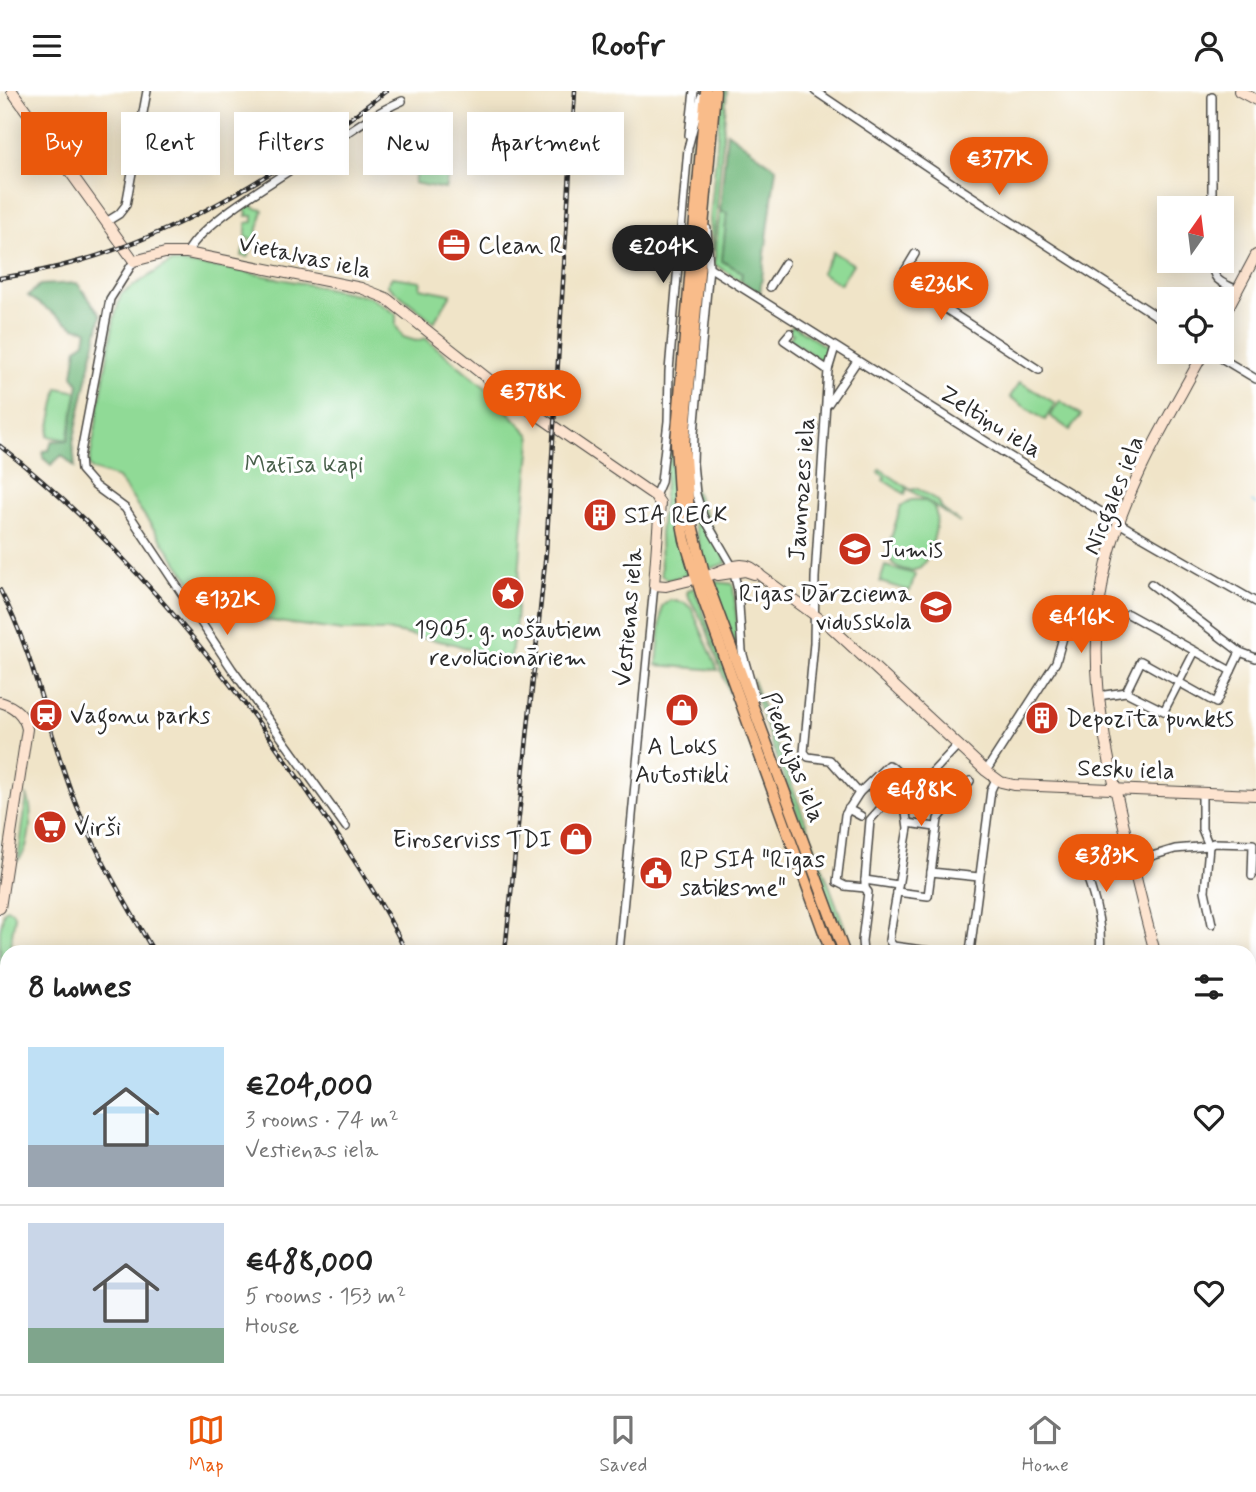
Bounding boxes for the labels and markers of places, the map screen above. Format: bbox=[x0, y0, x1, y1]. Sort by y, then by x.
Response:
pin: €377K bbox=[950, 137, 1048, 197]
pin: €204K bbox=[614, 225, 712, 285]
office icon: Clean R bbox=[435, 226, 473, 264]
place label: Clean R bbox=[478, 231, 564, 262]
pin: €236K bbox=[892, 263, 990, 322]
pin: €378K bbox=[483, 371, 581, 430]
building icon: SIA RECK bbox=[581, 496, 619, 534]
place label: SIA RECK bbox=[624, 501, 727, 532]
school or university icon: Jumis bbox=[836, 530, 874, 568]
place label: Jumis bbox=[880, 535, 943, 566]
place icon: 1905. g. nošautiem revolūcionāriem bbox=[489, 574, 527, 612]
pin: €132K bbox=[178, 577, 276, 637]
place label: Rīgas Dārzciema vidusskola bbox=[739, 579, 913, 638]
school or university icon: Rīgas Dārzciema vidusskola bbox=[917, 588, 955, 626]
pin: €416K bbox=[1032, 595, 1130, 655]
place label: 1905. g. nošautiem revolūcionāriem bbox=[414, 615, 602, 674]
shop icon: A Loks Autostikli bbox=[663, 691, 701, 729]
station icon: Vagonu parks bbox=[27, 696, 65, 734]
building icon: Depozīta punkts bbox=[1023, 699, 1061, 737]
place label: Vagonu parks bbox=[70, 701, 211, 735]
place label: Depozīta punkts bbox=[1066, 704, 1234, 735]
place label: A Loks Autostikli bbox=[635, 732, 729, 791]
pin: €488K bbox=[872, 769, 970, 828]
supermarket icon: Virši bbox=[31, 808, 69, 846]
place label: Virši bbox=[74, 813, 121, 844]
shop icon: Eiroserviss TDI bbox=[557, 820, 595, 858]
place label: Eiroserviss TDI bbox=[392, 825, 552, 856]
pin: €383K bbox=[1057, 835, 1155, 894]
place label: RP SIA "Rīgas satiksme" bbox=[680, 845, 825, 904]
public building icon: RP SIA "Rīgas satiksme" bbox=[637, 854, 675, 892]

